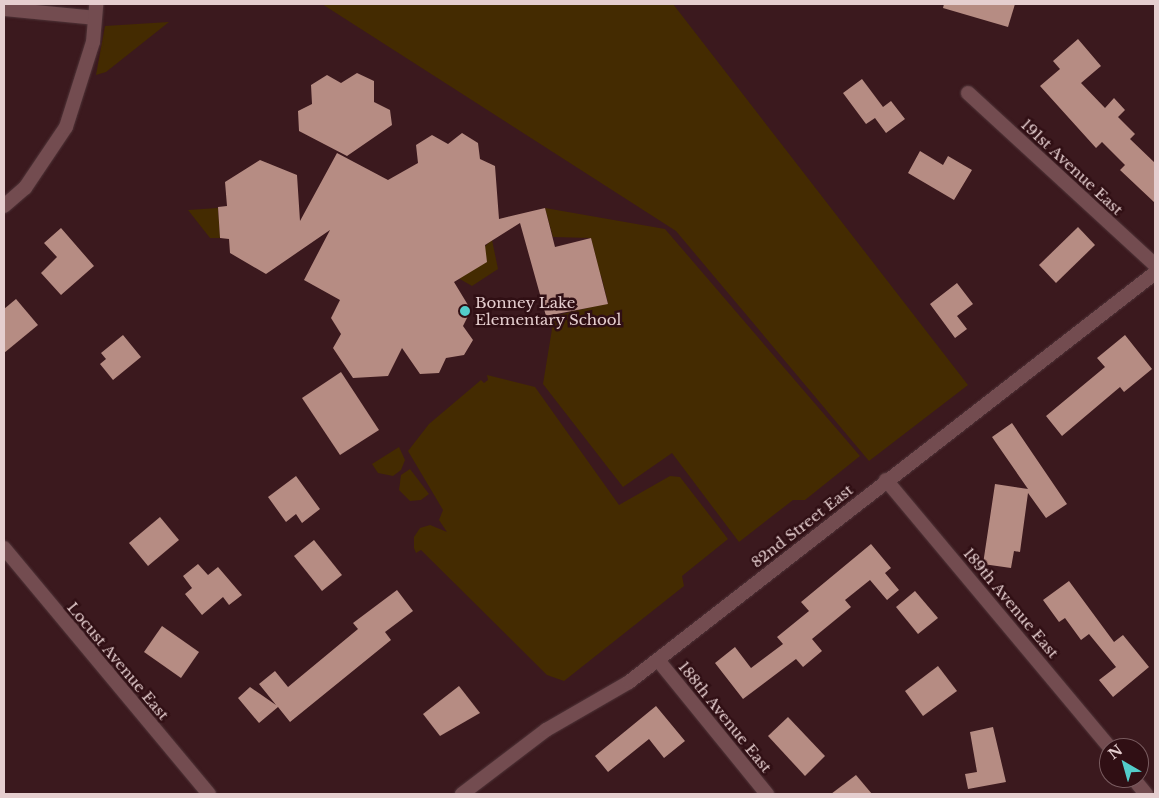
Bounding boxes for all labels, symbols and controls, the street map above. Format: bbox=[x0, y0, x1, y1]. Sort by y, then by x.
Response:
street label: 191st Avenue East bbox=[1017, 115, 1127, 219]
place label: Bonney Lake Elementary School bbox=[475, 293, 622, 328]
marker: Bonney Lake Elementary School bbox=[459, 305, 471, 317]
street label: 82nd Street East bbox=[748, 481, 856, 571]
street label: 189th Avenue East bbox=[959, 544, 1063, 662]
street label: Locust Avenue East bbox=[63, 598, 173, 724]
street label: 188th Avenue East bbox=[674, 658, 776, 776]
north arrow bbox=[1099, 738, 1149, 788]
text: N bbox=[1105, 741, 1126, 763]

